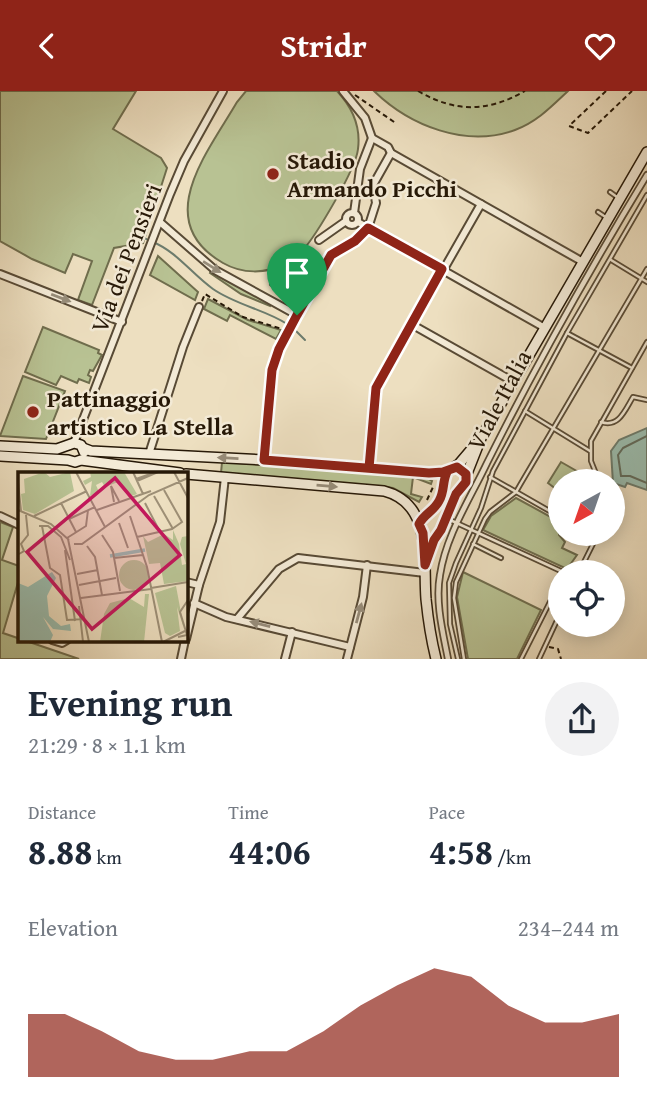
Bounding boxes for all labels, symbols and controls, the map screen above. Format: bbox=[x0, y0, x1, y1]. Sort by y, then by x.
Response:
text: Stridr bbox=[280, 22, 367, 69]
icon: back bbox=[28, 27, 66, 65]
icon: heart bbox=[581, 27, 619, 65]
place label: Stadio Armando Picchi bbox=[287, 143, 457, 206]
marker: Stadio Armando Picchi bbox=[265, 166, 281, 182]
street label: Via dei Pensieri bbox=[82, 178, 171, 338]
pin bbox=[267, 243, 327, 315]
icon: arrive bbox=[278, 254, 316, 292]
one-way arrow bbox=[203, 261, 222, 273]
one-way arrow bbox=[51, 293, 72, 304]
street label: Viale Italia bbox=[458, 343, 540, 456]
place label: Pattinaggio artistico La Stella bbox=[47, 381, 234, 444]
marker: Pattinaggio artistico La Stella bbox=[25, 404, 41, 420]
one-way arrow bbox=[217, 452, 239, 463]
north arrow bbox=[548, 469, 625, 546]
map controls bbox=[548, 469, 625, 637]
inset map bbox=[18, 472, 187, 641]
one-way arrow bbox=[316, 481, 338, 492]
button: locate bbox=[548, 560, 625, 637]
one-way arrow bbox=[354, 601, 365, 623]
one-way arrow bbox=[249, 618, 271, 629]
text: Evening run bbox=[28, 674, 232, 730]
button: share bbox=[545, 682, 619, 756]
text: 21:29 · 8 × 1.1 km bbox=[28, 728, 186, 761]
text: Distance bbox=[28, 798, 96, 826]
text: Time bbox=[228, 798, 269, 826]
text: Pace bbox=[429, 798, 465, 826]
text: 8.88 bbox=[28, 826, 92, 877]
text: 44:06 bbox=[228, 826, 311, 877]
text: 4:58 bbox=[429, 826, 493, 877]
text: km bbox=[92, 843, 122, 871]
text: /km bbox=[493, 843, 531, 871]
text: Elevation bbox=[28, 911, 118, 944]
text: 234–244 m bbox=[518, 911, 619, 944]

